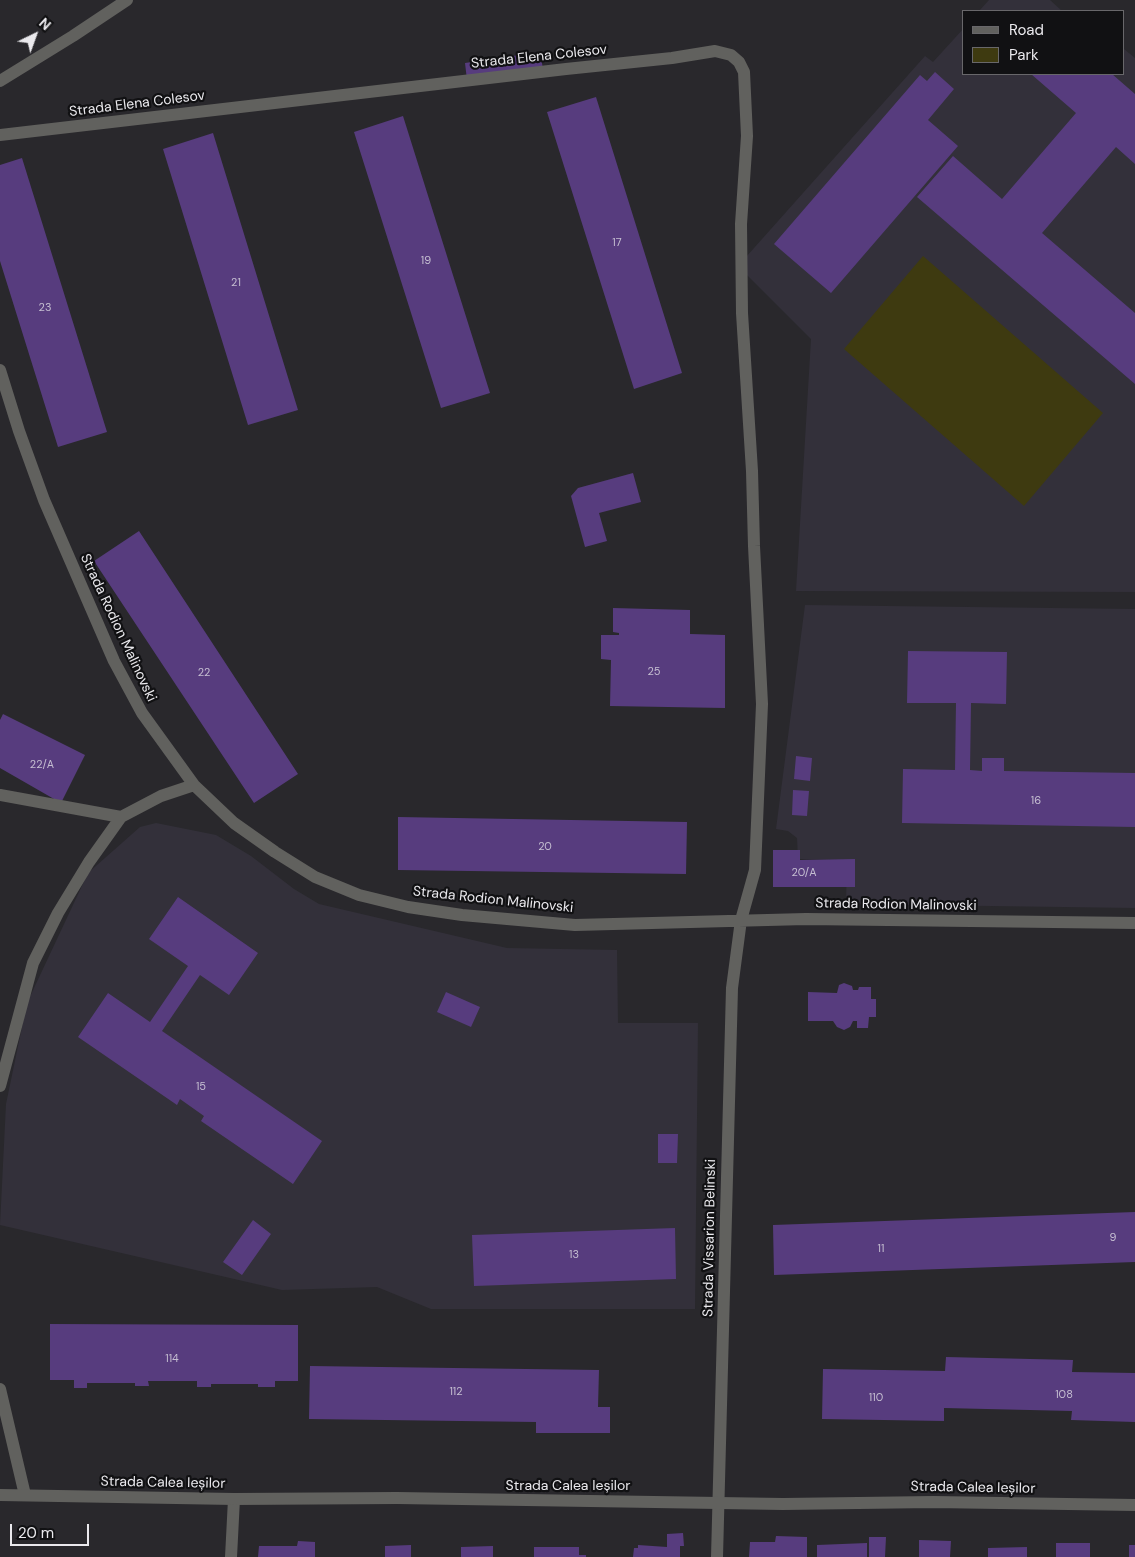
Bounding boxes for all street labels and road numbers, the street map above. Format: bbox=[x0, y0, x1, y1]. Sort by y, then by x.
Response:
street label: Strada Elena Colesov bbox=[470, 42, 608, 72]
street label: Strada Elena Colesov bbox=[68, 87, 206, 121]
street label: Strada Rodion Malinovski bbox=[76, 551, 160, 705]
street label: Strada Rodion Malinovski bbox=[412, 883, 574, 917]
street label: Strada Rodion Malinovski bbox=[815, 895, 977, 915]
street label: Strada Vissarion Belinski bbox=[700, 1159, 720, 1317]
street label: Strada Calea Ieșilor bbox=[100, 1474, 226, 1492]
street label: Strada Calea Ieșilor bbox=[506, 1478, 630, 1494]
street label: Strada Calea Ieșilor bbox=[910, 1479, 1036, 1497]

